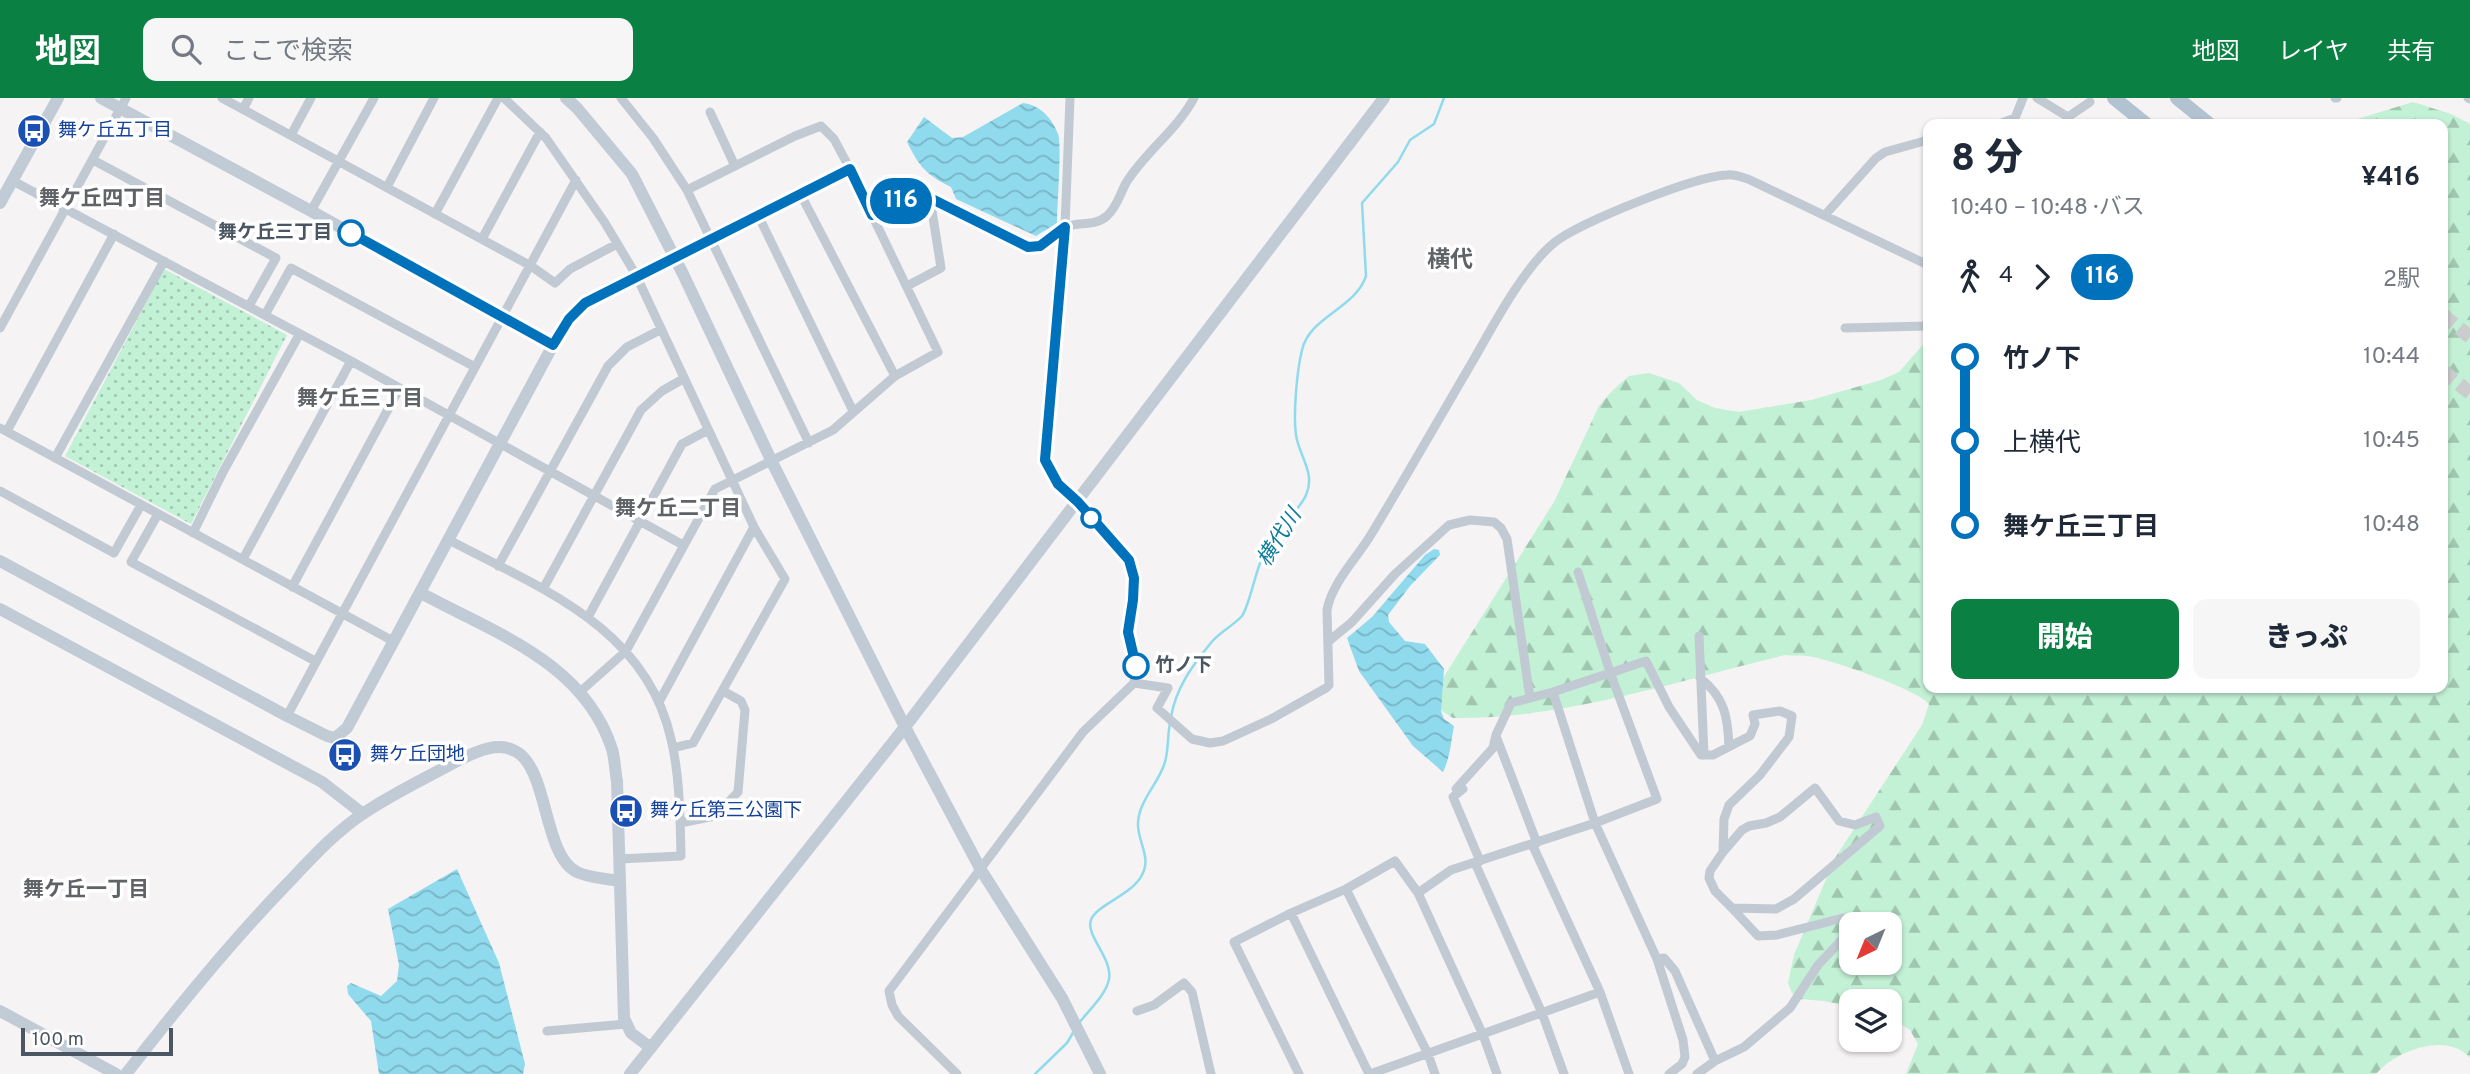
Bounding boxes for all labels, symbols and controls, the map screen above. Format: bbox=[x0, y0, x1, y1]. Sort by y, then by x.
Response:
search box bbox=[143, 18, 633, 81]
icon: search bbox=[167, 30, 205, 68]
text: 地図 bbox=[35, 33, 101, 75]
text: ここで検索 bbox=[223, 36, 353, 69]
text: 地図 bbox=[2192, 38, 2240, 68]
text: レイヤ bbox=[2278, 38, 2349, 68]
text: 共有 bbox=[2387, 38, 2435, 68]
bus stop icon: 舞ケ丘五丁目 bbox=[15, 112, 53, 150]
place label: 舞ケ丘五丁目 bbox=[58, 119, 172, 143]
text: 8 分 bbox=[1951, 136, 2023, 185]
text: ¥416 bbox=[2361, 162, 2420, 195]
line badge: 116 bbox=[861, 178, 941, 224]
district label: 舞ケ丘四丁目 bbox=[39, 186, 165, 213]
text: 116 bbox=[884, 186, 918, 216]
text: 10:40 – 10:48 · バス bbox=[1951, 194, 2145, 223]
marker: 舞ケ丘三丁目 bbox=[338, 220, 364, 246]
place label: 舞ケ丘三丁目 bbox=[218, 221, 332, 245]
district label: 横代 bbox=[1427, 247, 1473, 276]
icon: walk bbox=[1951, 258, 1989, 296]
icon: forward bbox=[2023, 258, 2061, 296]
text: 4 bbox=[1999, 262, 2013, 291]
text: 116 bbox=[2085, 262, 2119, 292]
text: 2駅 bbox=[2383, 266, 2420, 295]
text: 10:44 bbox=[2363, 343, 2420, 372]
text: 竹ノ下 bbox=[2003, 344, 2081, 377]
district label: 舞ケ丘三丁目 bbox=[297, 386, 423, 413]
text: 10:45 bbox=[2363, 427, 2420, 456]
text: 上横代 bbox=[2003, 428, 2081, 461]
district label: 舞ケ丘二丁目 bbox=[615, 496, 741, 523]
water label: 横代川 bbox=[1252, 502, 1309, 572]
unlabelled marker bbox=[1081, 508, 1101, 528]
text: 10:48 bbox=[2363, 511, 2420, 540]
text: 舞ケ丘三丁目 bbox=[2003, 512, 2159, 545]
button: 開始 bbox=[1951, 599, 2179, 679]
button: きっぷ bbox=[2193, 599, 2420, 679]
marker: 竹ノ下 bbox=[1123, 653, 1149, 679]
place label: 竹ノ下 bbox=[1155, 654, 1212, 678]
bus stop icon: 舞ケ丘団地 bbox=[326, 736, 364, 774]
place label: 舞ケ丘団地 bbox=[370, 743, 465, 767]
bus stop icon: 舞ケ丘第三公園下 bbox=[607, 792, 645, 830]
place label: 舞ケ丘第三公園下 bbox=[650, 799, 802, 823]
district label: 舞ケ丘一丁目 bbox=[23, 877, 149, 904]
north arrow bbox=[1839, 912, 1902, 975]
map controls bbox=[1839, 912, 1902, 1052]
button: layers bbox=[1839, 989, 1902, 1052]
scale bar bbox=[21, 1025, 173, 1057]
text: 100 m bbox=[32, 1028, 84, 1052]

